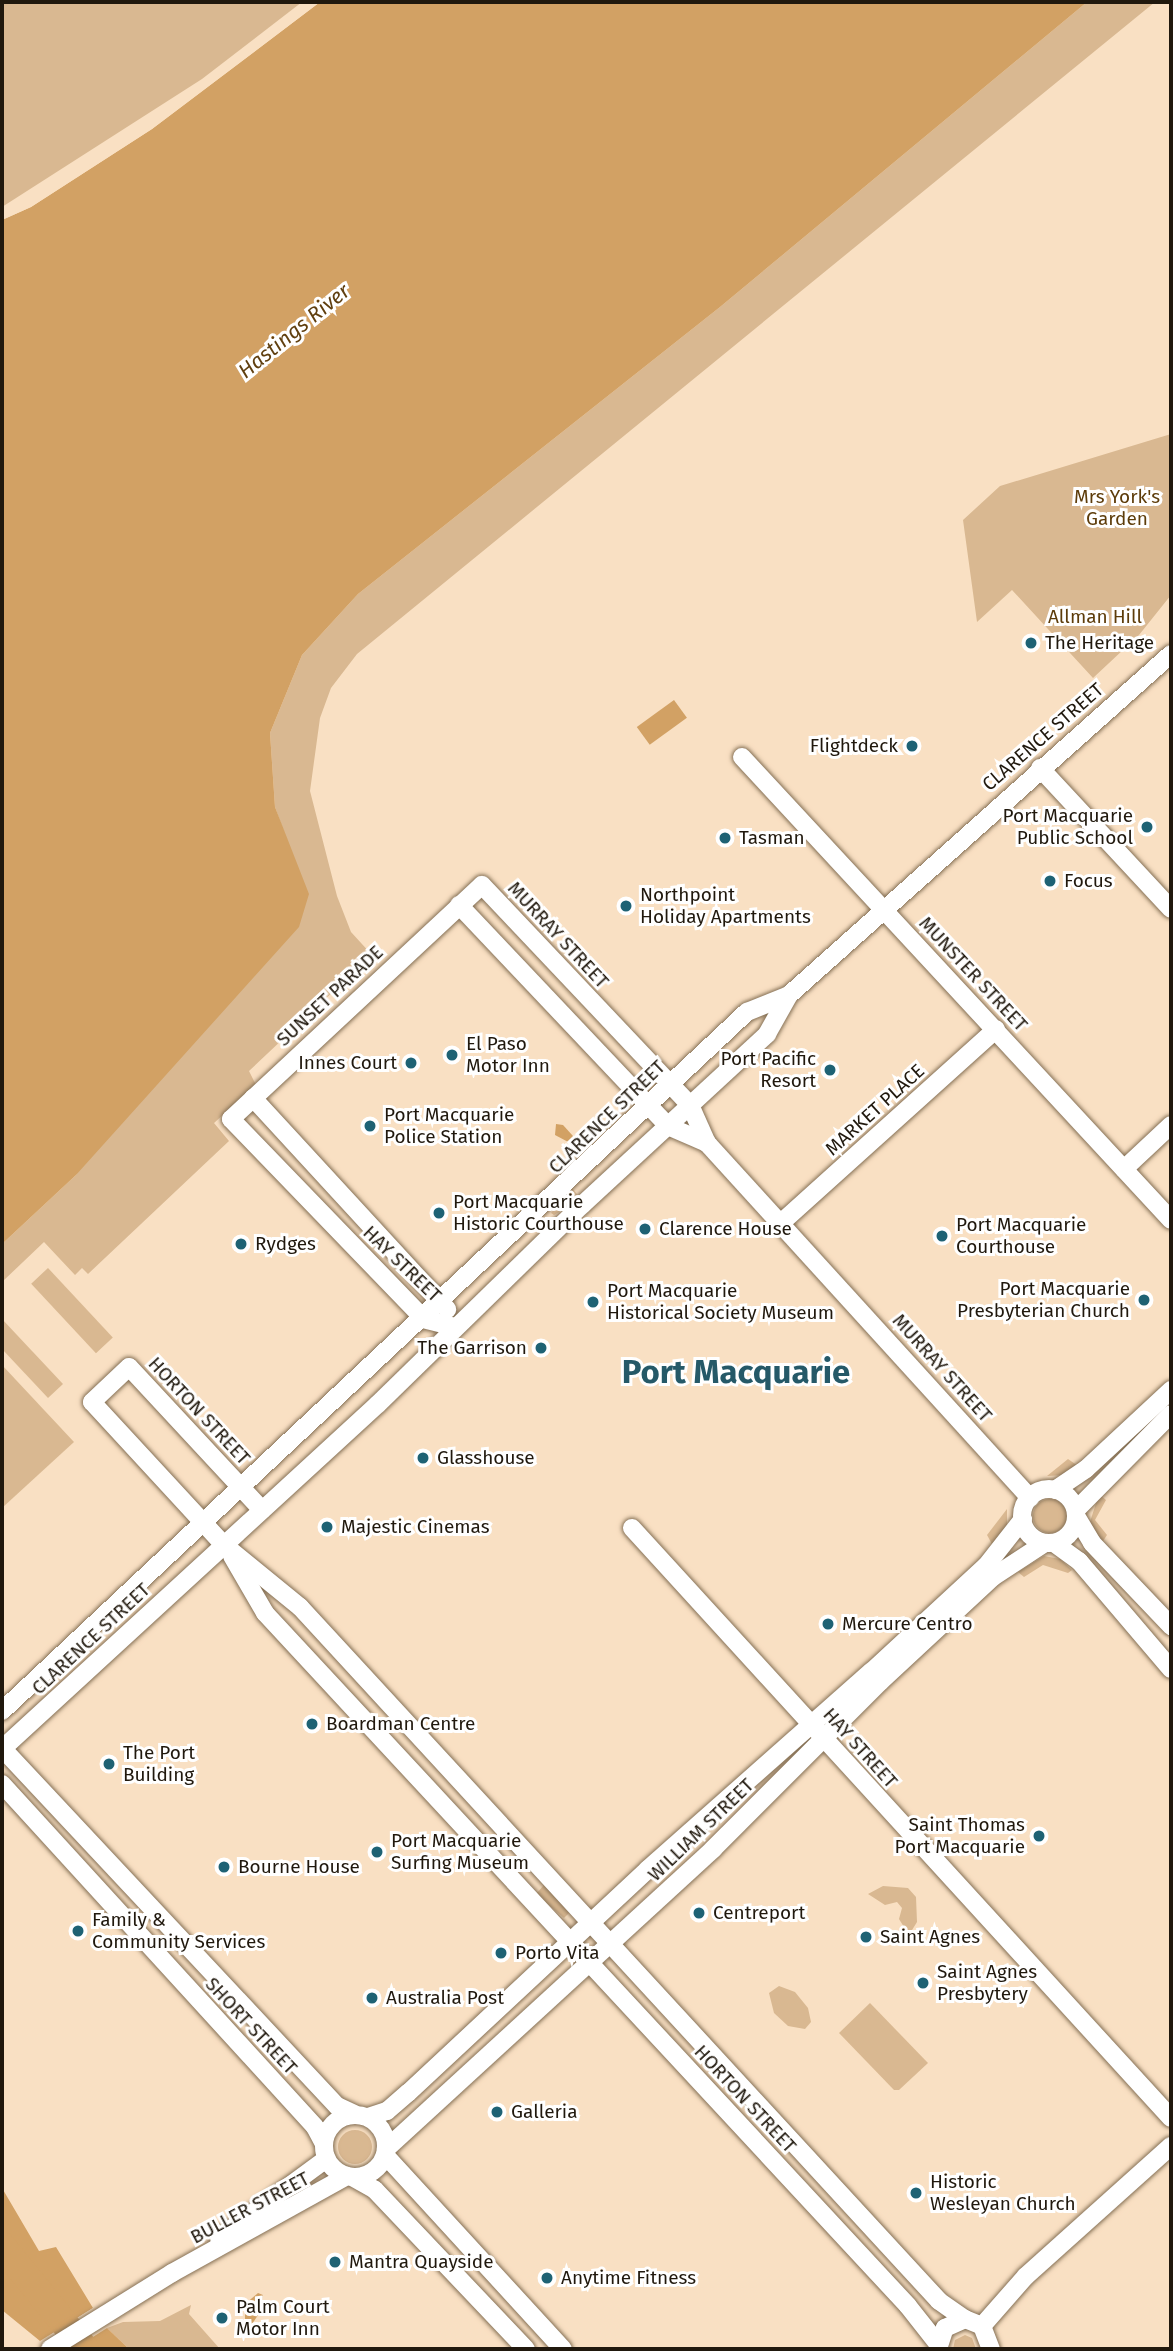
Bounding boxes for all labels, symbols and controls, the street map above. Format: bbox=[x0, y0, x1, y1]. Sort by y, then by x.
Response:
water label: Hastings River bbox=[233, 278, 355, 384]
park label: Mrs York's Garden bbox=[1074, 486, 1160, 530]
park label: Allman Hill bbox=[1048, 606, 1142, 628]
place label: The Heritage bbox=[1045, 632, 1154, 654]
marker: The Heritage bbox=[1023, 635, 1039, 651]
street label: CLARENCE STREET bbox=[978, 678, 1108, 796]
place label: Flightdeck bbox=[810, 735, 898, 757]
marker: Flightdeck bbox=[904, 738, 920, 754]
place label: Port Macquarie Public School bbox=[1003, 805, 1133, 849]
marker: Port Macquarie Public School bbox=[1139, 819, 1155, 835]
place label: Tasman bbox=[739, 827, 805, 849]
marker: Tasman bbox=[717, 830, 733, 846]
place label: Focus bbox=[1064, 870, 1113, 892]
marker: Focus bbox=[1042, 873, 1058, 889]
street label: MURRAY STREET bbox=[503, 877, 613, 993]
place label: Northpoint Holiday Apartments bbox=[640, 884, 811, 928]
marker: Northpoint Holiday Apartments bbox=[618, 898, 634, 914]
street label: MUNSTER STREET bbox=[914, 912, 1032, 1036]
street label: SUNSET PARADE bbox=[272, 941, 388, 1051]
place label: El Paso Motor Inn bbox=[466, 1033, 550, 1077]
marker: El Paso Motor Inn bbox=[444, 1047, 460, 1063]
place label: Port Pacific Resort bbox=[720, 1048, 816, 1092]
place label: Innes Court bbox=[298, 1052, 397, 1074]
marker: Innes Court bbox=[403, 1055, 419, 1071]
street label: CLARENCE STREET bbox=[544, 1056, 670, 1178]
street label: MARKET PLACE bbox=[821, 1060, 929, 1160]
marker: Port Pacific Resort bbox=[822, 1062, 838, 1078]
place label: Port Macquarie Police Station bbox=[384, 1104, 514, 1148]
marker: Port Macquarie Police Station bbox=[362, 1118, 378, 1134]
place label: Port Macquarie Historic Courthouse bbox=[453, 1191, 624, 1235]
marker: Port Macquarie Historic Courthouse bbox=[431, 1205, 447, 1221]
place label: Port Macquarie Courthouse bbox=[956, 1214, 1086, 1258]
place label: Clarence House bbox=[659, 1218, 792, 1240]
street label: HAY STREET bbox=[358, 1221, 446, 1307]
marker: Clarence House bbox=[637, 1221, 653, 1237]
marker: Port Macquarie Courthouse bbox=[934, 1228, 950, 1244]
place label: Rydges bbox=[255, 1233, 316, 1255]
marker: Rydges bbox=[233, 1236, 249, 1252]
place label: Port Macquarie Presbyterian Church bbox=[957, 1278, 1130, 1322]
place label: Port Macquarie Historical Society Museum bbox=[607, 1280, 834, 1324]
marker: Port Macquarie Presbyterian Church bbox=[1136, 1292, 1152, 1308]
marker: Port Macquarie Historical Society Museum bbox=[585, 1294, 601, 1310]
street label: MURRAY STREET bbox=[888, 1309, 996, 1427]
place label: The Garrison bbox=[417, 1337, 527, 1359]
marker: The Garrison bbox=[533, 1340, 549, 1356]
street label: HORTON STREET bbox=[143, 1352, 255, 1470]
district label: Port Macquarie bbox=[622, 1353, 850, 1393]
place label: Glasshouse bbox=[437, 1447, 535, 1469]
marker: Glasshouse bbox=[415, 1450, 431, 1466]
place label: Majestic Cinemas bbox=[341, 1516, 490, 1538]
marker: Majestic Cinemas bbox=[319, 1519, 335, 1535]
street label: CLARENCE STREET bbox=[27, 1579, 155, 1699]
place label: Mercure Centro bbox=[842, 1613, 972, 1635]
marker: Mercure Centro bbox=[820, 1616, 836, 1632]
street label: HAY STREET bbox=[818, 1703, 902, 1793]
place label: Boardman Centre bbox=[326, 1713, 475, 1735]
marker: Boardman Centre bbox=[304, 1716, 320, 1732]
place label: The Port Building bbox=[123, 1742, 195, 1786]
marker: The Port Building bbox=[101, 1756, 117, 1772]
street label: WILLIAM STREET bbox=[643, 1774, 759, 1886]
place label: Saint Thomas Port Macquarie bbox=[895, 1814, 1025, 1858]
marker: Saint Thomas Port Macquarie bbox=[1031, 1828, 1047, 1844]
place label: Port Macquarie Surfing Museum bbox=[391, 1830, 529, 1874]
marker: Port Macquarie Surfing Museum bbox=[369, 1844, 385, 1860]
place label: Bourne House bbox=[238, 1856, 360, 1878]
marker: Bourne House bbox=[216, 1859, 232, 1875]
place label: Centreport bbox=[713, 1902, 805, 1924]
marker: Centreport bbox=[691, 1905, 707, 1921]
place label: Family & Community Services bbox=[92, 1909, 265, 1953]
marker: Family & Community Services bbox=[70, 1923, 86, 1939]
place label: Saint Agnes bbox=[880, 1926, 980, 1948]
marker: Saint Agnes bbox=[858, 1929, 874, 1945]
place label: Porto Vita bbox=[515, 1942, 600, 1964]
marker: Porto Vita bbox=[493, 1945, 509, 1961]
place label: Saint Agnes Presbytery bbox=[937, 1961, 1037, 2005]
street label: SHORT STREET bbox=[200, 1973, 302, 2079]
marker: Saint Agnes Presbytery bbox=[915, 1975, 931, 1991]
place label: Australia Post bbox=[386, 1987, 504, 2009]
marker: Australia Post bbox=[364, 1990, 380, 2006]
street label: HORTON STREET bbox=[689, 2040, 801, 2158]
place label: Galleria bbox=[511, 2101, 578, 2123]
marker: Galleria bbox=[489, 2104, 505, 2120]
street label: BULLER STREET bbox=[187, 2167, 313, 2249]
place label: Historic Wesleyan Church bbox=[930, 2171, 1076, 2215]
marker: Historic Wesleyan Church bbox=[908, 2185, 924, 2201]
place label: Mantra Quayside bbox=[349, 2251, 494, 2273]
marker: Mantra Quayside bbox=[327, 2254, 343, 2270]
place label: Anytime Fitness bbox=[561, 2267, 696, 2289]
marker: Anytime Fitness bbox=[539, 2270, 555, 2286]
place label: Palm Court Motor Inn bbox=[236, 2296, 330, 2340]
marker: Palm Court Motor Inn bbox=[214, 2310, 230, 2326]

